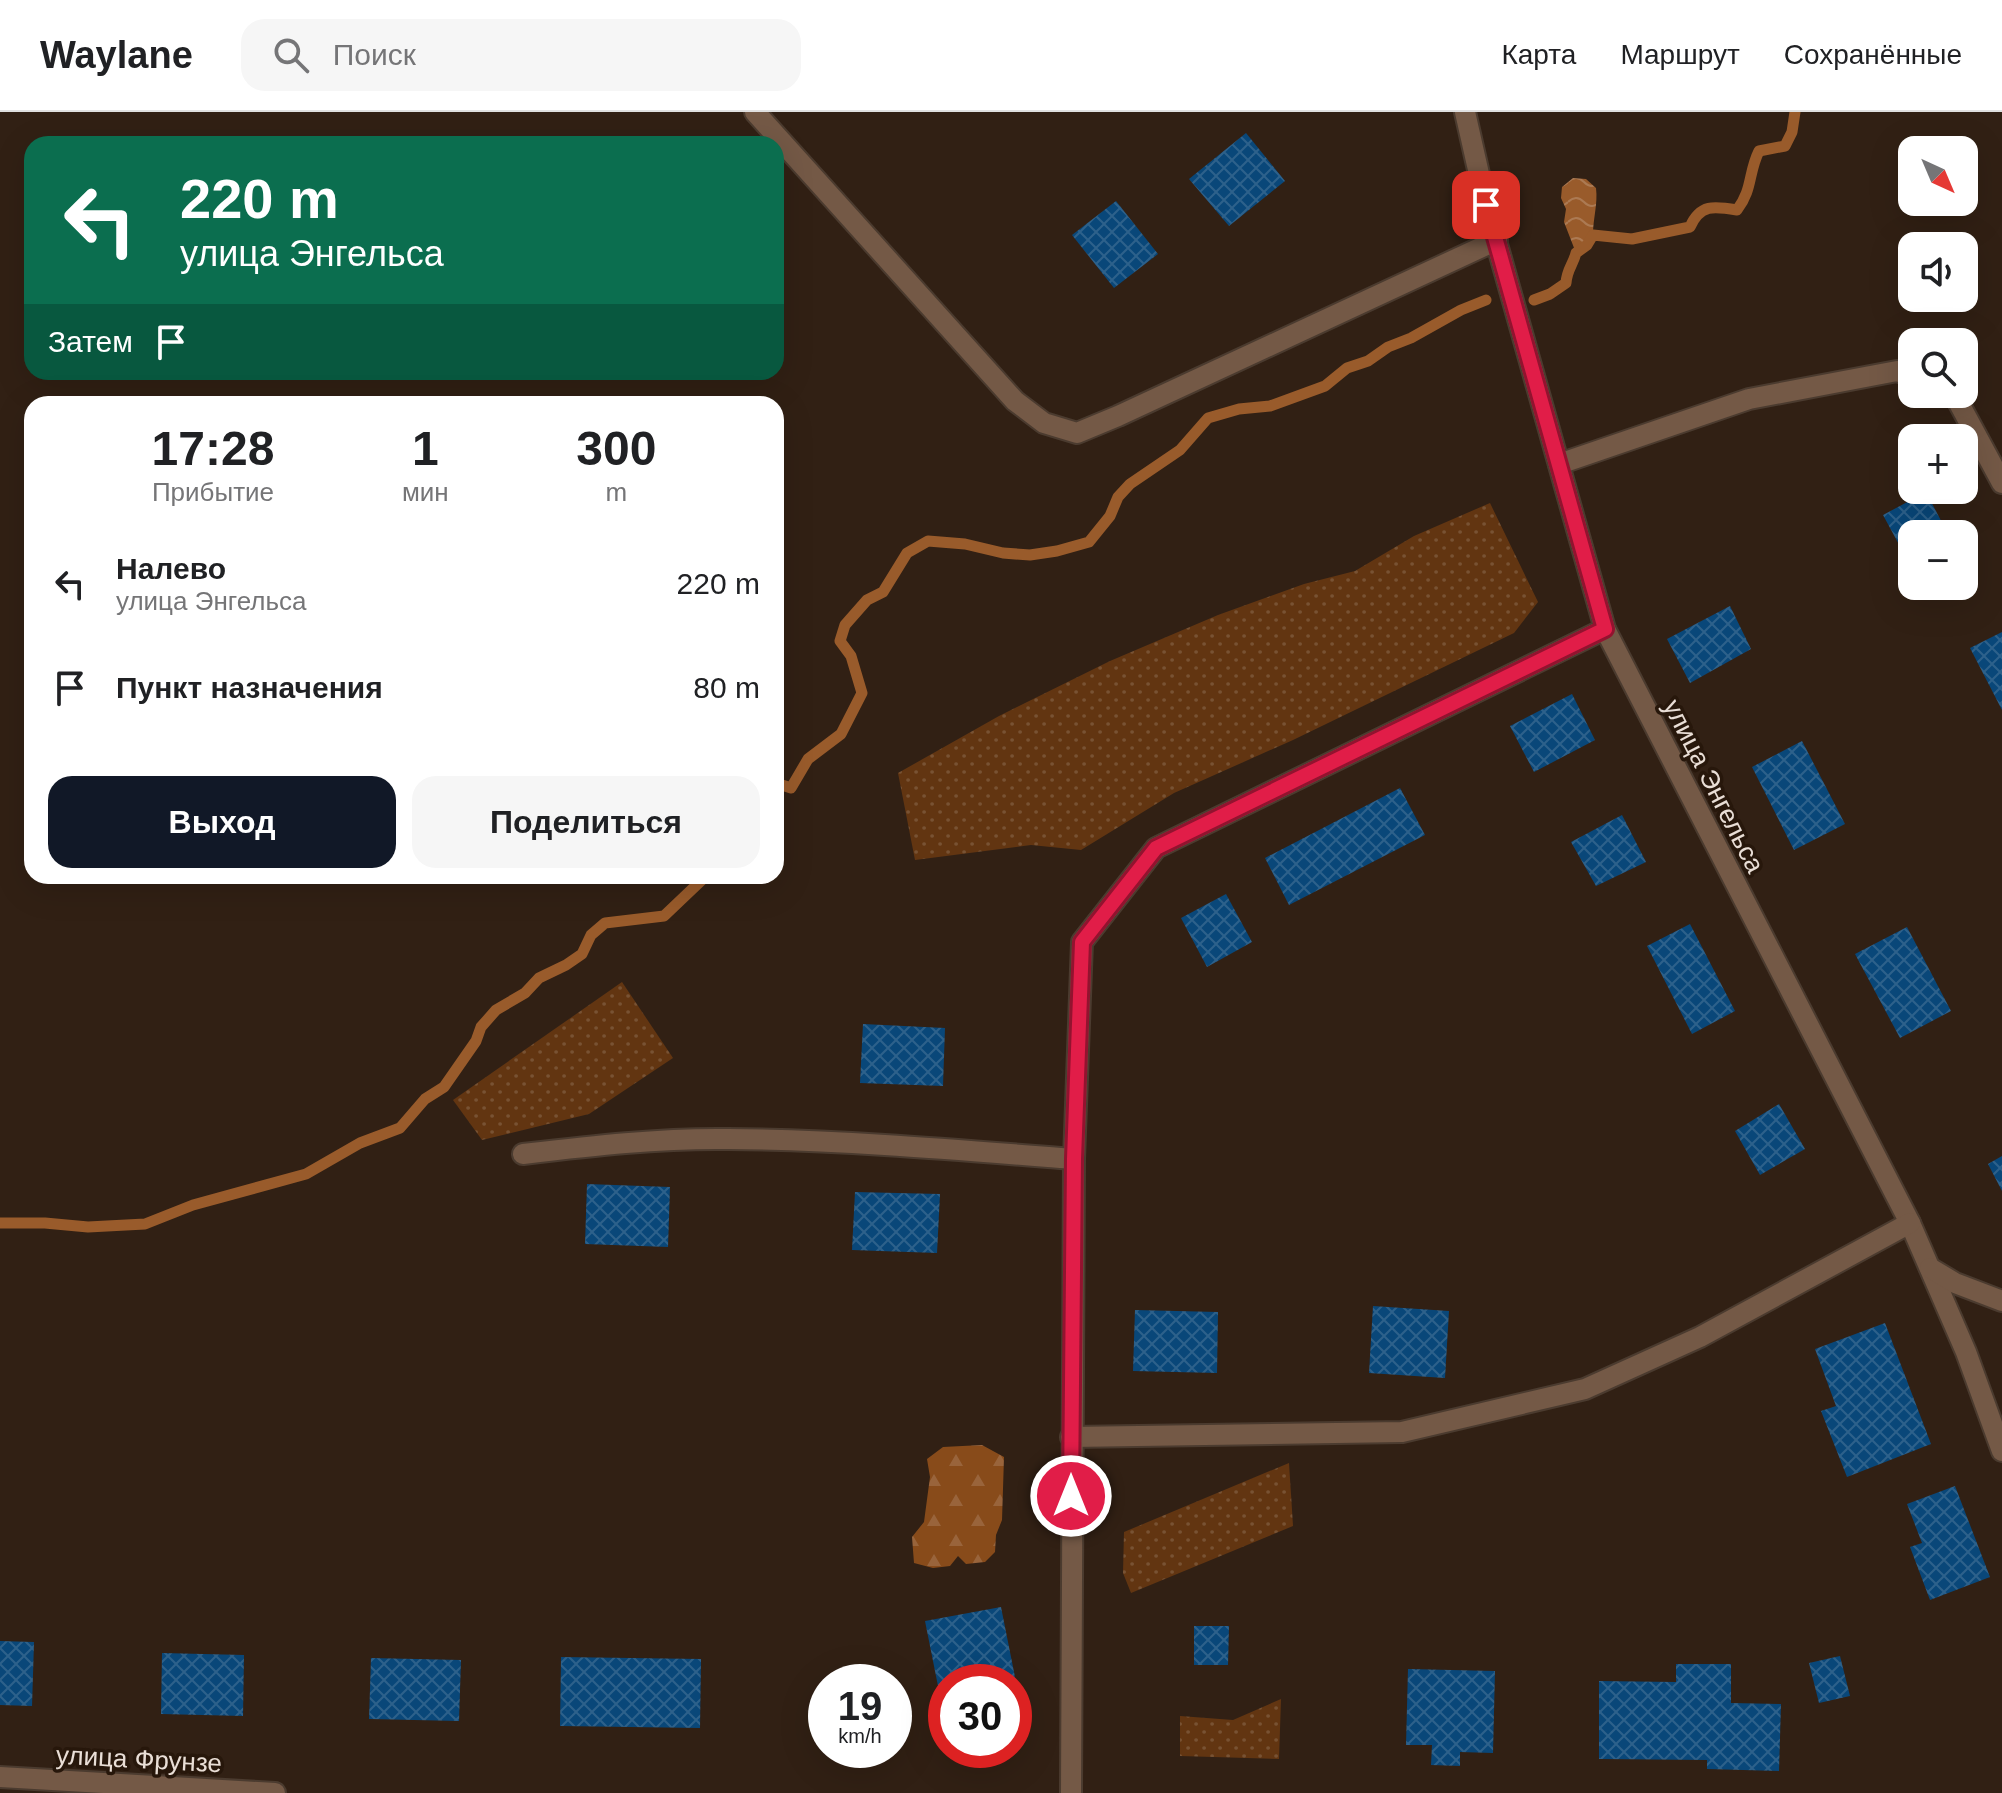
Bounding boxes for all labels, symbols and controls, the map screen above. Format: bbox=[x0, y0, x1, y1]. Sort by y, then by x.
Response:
search box bbox=[241, 19, 801, 91]
icon: search bbox=[269, 33, 313, 77]
text: Waylane bbox=[40, 34, 193, 76]
text: Поиск bbox=[333, 38, 416, 71]
text: Карта bbox=[1501, 39, 1576, 70]
text: Маршрут bbox=[1620, 39, 1740, 70]
text: Сохранённые bbox=[1784, 39, 1962, 70]
north arrow bbox=[1898, 136, 1978, 216]
map controls bbox=[1898, 136, 1978, 600]
text: 220 m bbox=[180, 167, 339, 230]
icon: left bbox=[48, 168, 152, 272]
pin bbox=[1452, 171, 1520, 239]
icon: arrive bbox=[1464, 183, 1508, 227]
button: sound bbox=[1898, 232, 1978, 312]
text: улица Энгельса bbox=[180, 233, 444, 274]
icon: arrive bbox=[149, 320, 193, 364]
text: Затем bbox=[48, 325, 133, 358]
button: search bbox=[1898, 328, 1978, 408]
text: 17:28 bbox=[152, 422, 274, 475]
text: 1 bbox=[412, 422, 439, 475]
text: 300 bbox=[576, 422, 656, 475]
button: + bbox=[1898, 424, 1978, 504]
text: Прибытие bbox=[152, 477, 274, 507]
text: мин bbox=[402, 477, 449, 507]
text: m bbox=[606, 477, 627, 507]
button: − bbox=[1898, 520, 1978, 600]
text: Налево bbox=[116, 552, 226, 585]
icon: left bbox=[48, 562, 92, 606]
text: 220 m bbox=[677, 567, 760, 600]
text: улица Энгельса bbox=[116, 586, 306, 616]
icon: arrive bbox=[48, 666, 92, 710]
text: Пункт назначения bbox=[116, 671, 383, 704]
text: 80 m bbox=[693, 671, 760, 704]
street label: улица Энгельса bbox=[1657, 694, 1771, 878]
button: Выход bbox=[48, 776, 396, 868]
button: Поделиться bbox=[412, 776, 760, 868]
position arrow bbox=[1029, 1454, 1113, 1538]
speed limit sign: 30 bbox=[928, 1664, 1032, 1768]
text: 19 bbox=[838, 1684, 882, 1728]
text: km/h bbox=[838, 1725, 882, 1747]
street label: улица Фрунзе bbox=[55, 1740, 223, 1778]

